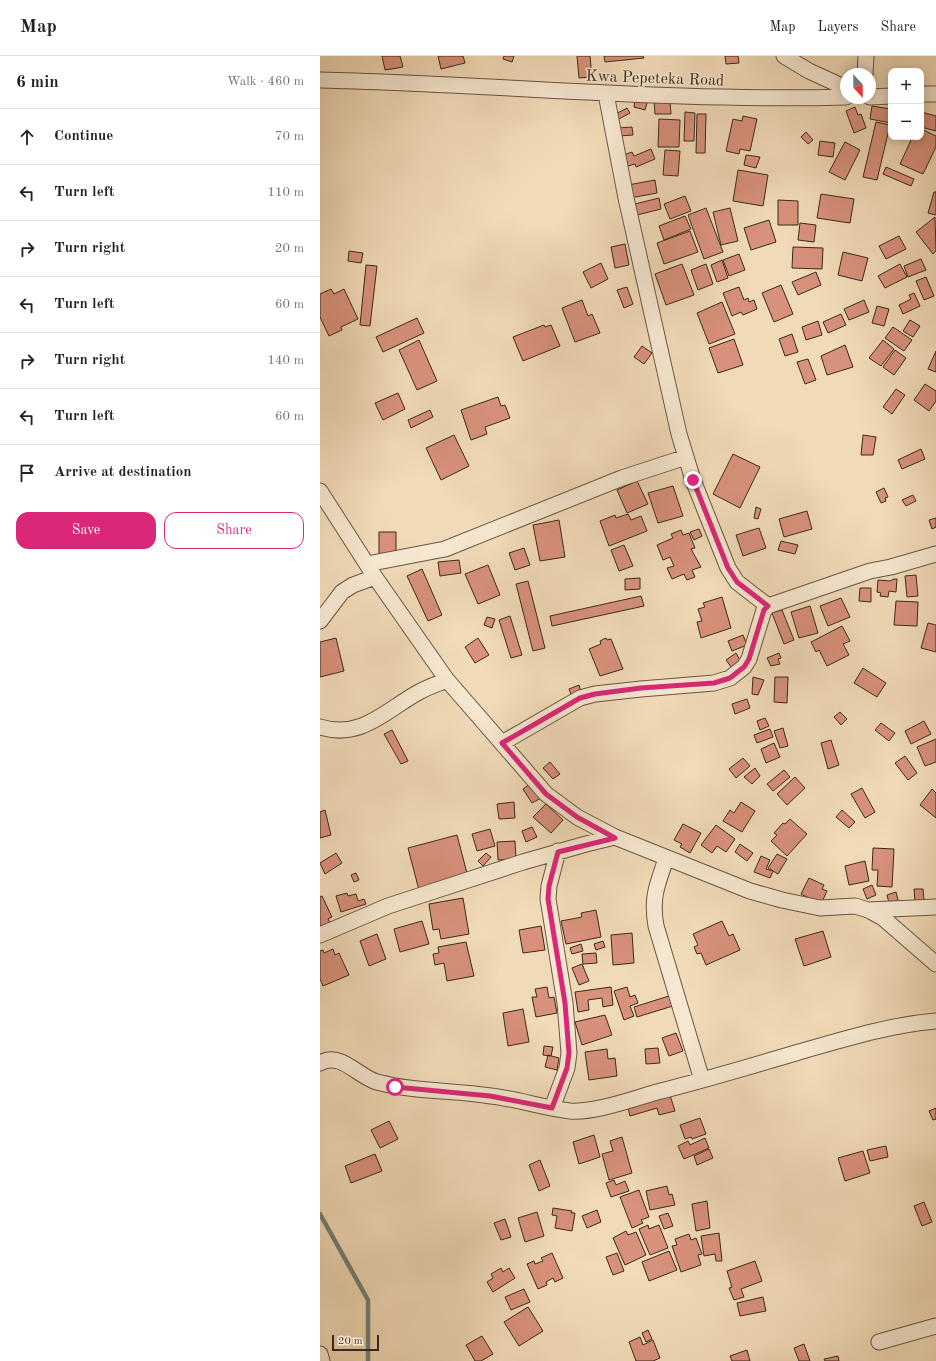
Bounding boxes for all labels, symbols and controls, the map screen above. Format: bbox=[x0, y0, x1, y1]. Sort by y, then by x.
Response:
text: Map bbox=[20, 18, 57, 37]
text: Map bbox=[770, 20, 796, 34]
text: Layers bbox=[818, 20, 859, 34]
text: Share bbox=[881, 20, 916, 34]
north arrow bbox=[840, 68, 876, 104]
map controls bbox=[888, 68, 924, 140]
button: + bbox=[888, 68, 924, 104]
street label: Kwa Pepeteka Road bbox=[585, 69, 725, 89]
text: 6 min bbox=[16, 74, 59, 91]
text: Walk · 460 m bbox=[227, 75, 304, 88]
button: − bbox=[888, 104, 924, 140]
icon: ahead bbox=[16, 126, 38, 148]
text: Continue bbox=[54, 129, 113, 144]
text: 70 m bbox=[275, 130, 304, 143]
icon: left bbox=[16, 182, 38, 204]
text: Turn left bbox=[54, 185, 114, 200]
text: 110 m bbox=[267, 186, 304, 199]
icon: right bbox=[16, 238, 38, 260]
text: Turn right bbox=[54, 241, 125, 256]
text: 20 m bbox=[275, 242, 304, 255]
icon: left bbox=[16, 294, 38, 316]
text: Turn left bbox=[54, 297, 114, 312]
text: 60 m bbox=[275, 298, 304, 311]
icon: right bbox=[16, 350, 38, 372]
text: Turn right bbox=[54, 353, 125, 368]
text: 140 m bbox=[267, 354, 304, 367]
icon: left bbox=[16, 406, 38, 428]
text: Turn left bbox=[54, 409, 114, 424]
text: 60 m bbox=[275, 410, 304, 423]
icon: arrive bbox=[16, 462, 38, 484]
text: Arrive at destination bbox=[54, 465, 192, 480]
route end bbox=[684, 471, 702, 489]
button: Save bbox=[16, 512, 156, 549]
button: Share bbox=[164, 512, 304, 549]
route start bbox=[386, 1078, 404, 1096]
scale bar bbox=[332, 1333, 379, 1352]
text: 20 m bbox=[338, 1336, 363, 1347]

